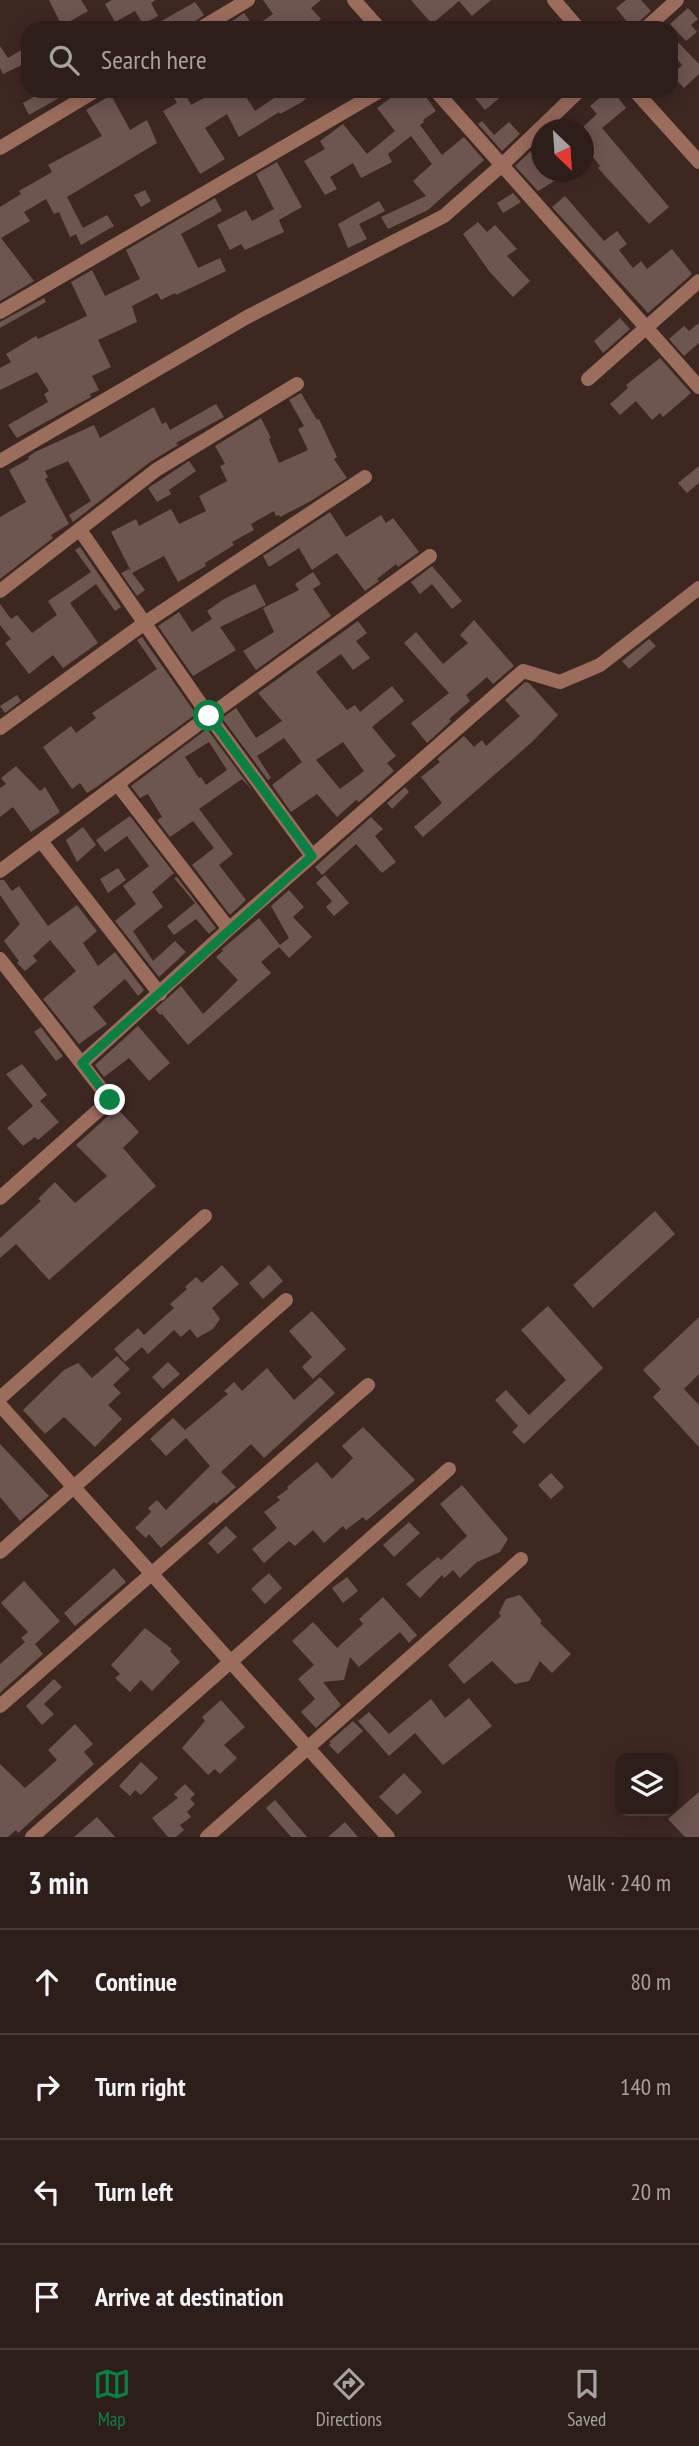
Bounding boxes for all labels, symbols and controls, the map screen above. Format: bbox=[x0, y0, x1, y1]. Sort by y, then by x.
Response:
search box bbox=[21, 21, 678, 98]
icon: search bbox=[45, 41, 83, 79]
text: Search here bbox=[101, 43, 207, 76]
north arrow bbox=[531, 119, 594, 182]
route start bbox=[193, 700, 224, 731]
route end bbox=[94, 1084, 125, 1115]
map controls bbox=[615, 1753, 678, 1816]
button: layers bbox=[615, 1753, 678, 1816]
text: 3 min bbox=[28, 1863, 89, 1902]
text: Walk · 240 m bbox=[568, 1868, 671, 1897]
icon: ahead bbox=[28, 1963, 66, 2001]
text: Continue bbox=[95, 1965, 177, 1998]
text: 80 m bbox=[630, 1967, 671, 1996]
icon: right bbox=[28, 2068, 66, 2106]
text: Turn right bbox=[95, 2070, 186, 2103]
text: 140 m bbox=[620, 2072, 671, 2101]
icon: left bbox=[28, 2173, 66, 2211]
text: Turn left bbox=[95, 2175, 173, 2208]
text: 20 m bbox=[630, 2177, 671, 2206]
icon: arrive bbox=[28, 2278, 66, 2316]
text: Arrive at destination bbox=[95, 2280, 284, 2313]
tab: Map bbox=[93, 2365, 131, 2431]
tab: Directions bbox=[316, 2365, 382, 2431]
tab: Saved bbox=[567, 2365, 606, 2431]

